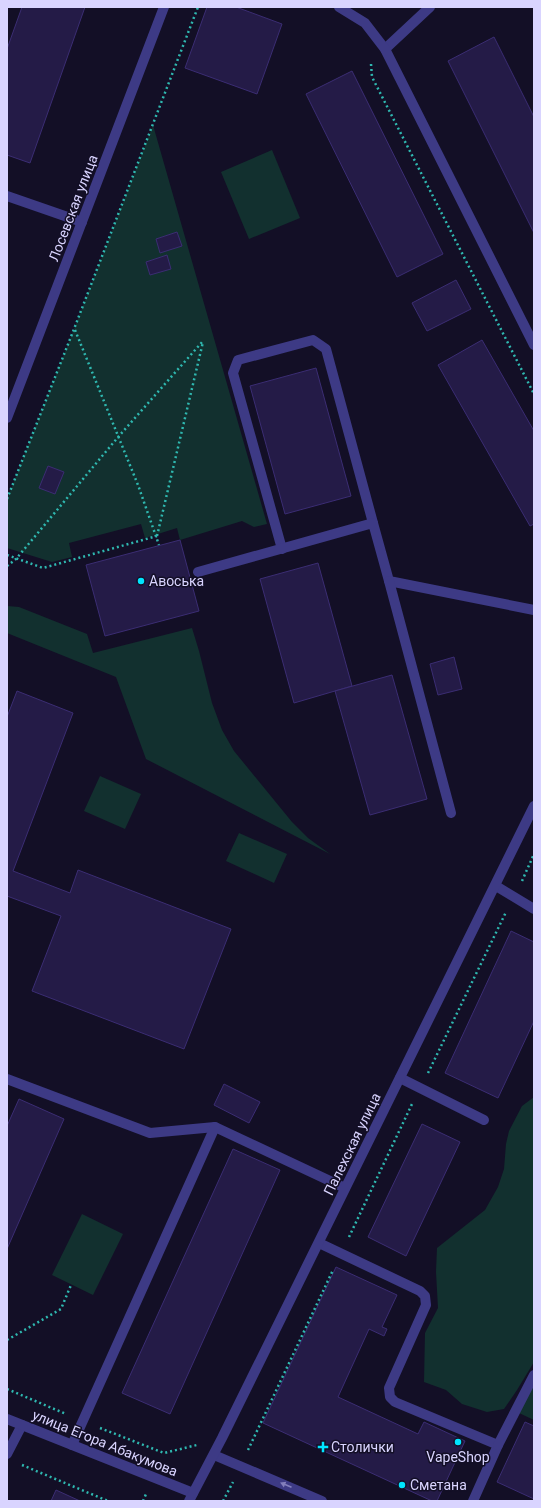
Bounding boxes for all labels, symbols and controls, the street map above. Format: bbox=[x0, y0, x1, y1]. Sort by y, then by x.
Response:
street label: Лосевская улица bbox=[45, 152, 101, 264]
place label: Авоська bbox=[149, 573, 204, 589]
marker: Авоська bbox=[136, 576, 146, 586]
street label: Палехская улица bbox=[320, 1090, 384, 1198]
street label: улица Егора Абакумова bbox=[30, 1407, 180, 1479]
marker: VapeShop bbox=[453, 1437, 463, 1447]
place label: Столички bbox=[331, 1439, 394, 1455]
marker: Столички bbox=[318, 1442, 328, 1452]
place label: VapeShop bbox=[426, 1449, 490, 1465]
place label: Сметана bbox=[410, 1477, 467, 1493]
marker: Сметана bbox=[397, 1480, 407, 1490]
one-way arrow bbox=[280, 1482, 292, 1489]

